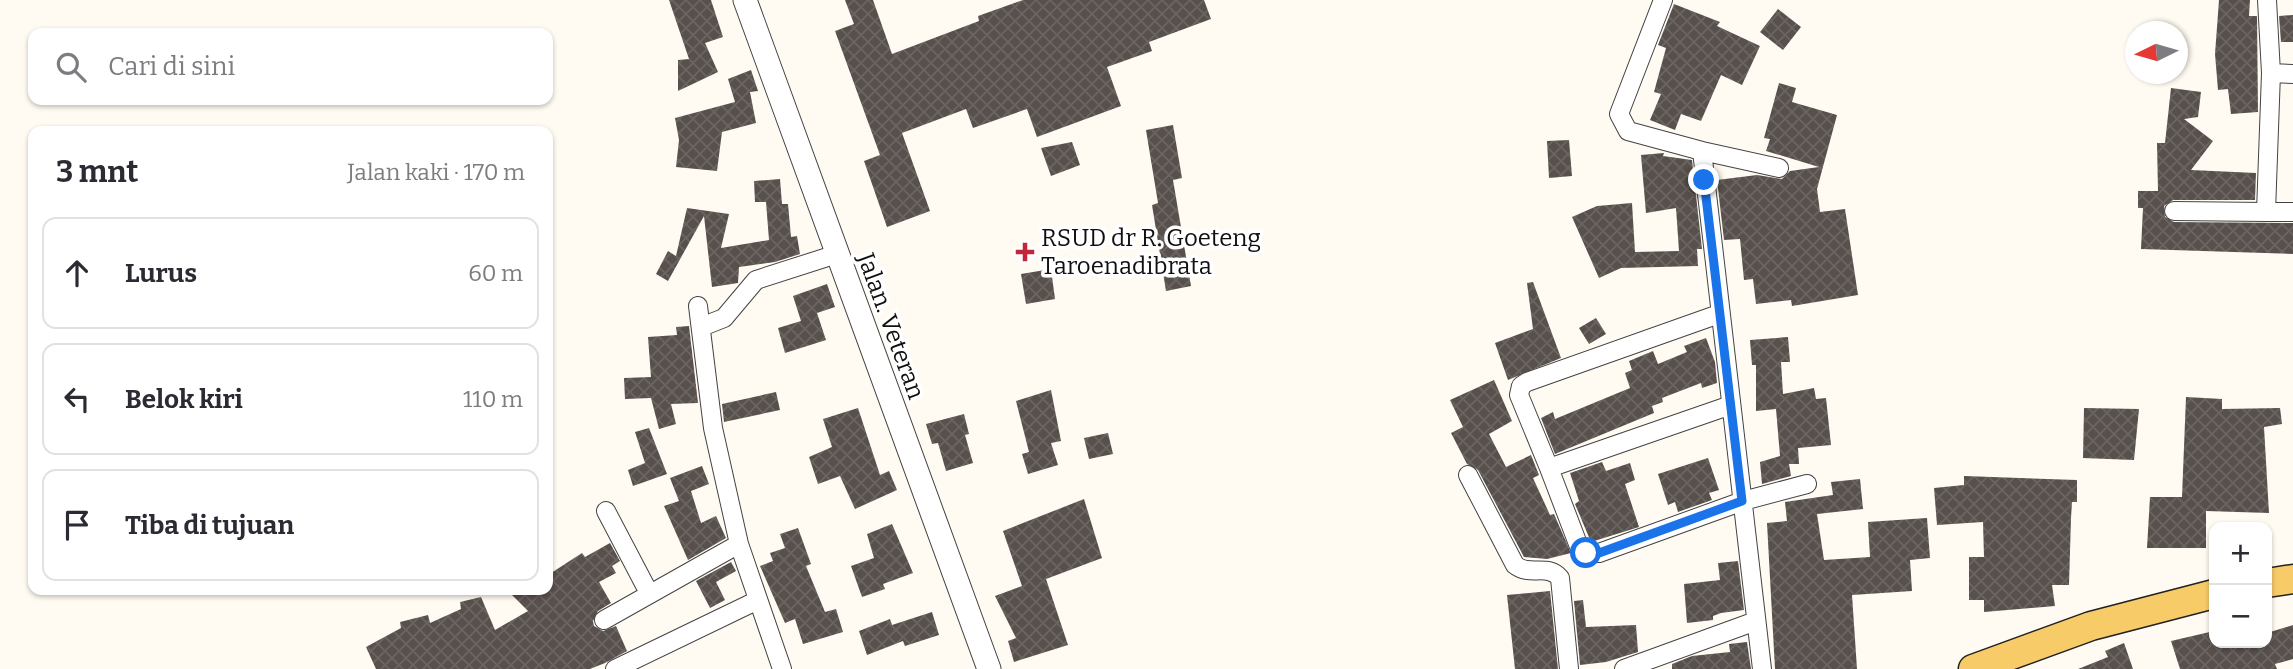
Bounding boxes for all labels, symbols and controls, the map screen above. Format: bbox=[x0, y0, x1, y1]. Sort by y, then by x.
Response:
north arrow bbox=[2125, 21, 2188, 84]
search box bbox=[28, 28, 553, 105]
icon: search bbox=[52, 48, 90, 86]
text: Cari di sini bbox=[108, 51, 235, 82]
text: 3 mnt bbox=[56, 154, 138, 190]
text: Jalan kaki · 170 m bbox=[347, 158, 525, 186]
route end bbox=[1688, 164, 1719, 195]
place label: RSUD dr R. Goeteng Taroenadibrata bbox=[1041, 224, 1261, 280]
marker: RSUD dr R. Goeteng Taroenadibrata bbox=[1015, 242, 1035, 262]
street label: Jalan. Veteran bbox=[851, 248, 930, 403]
icon: ahead bbox=[58, 254, 96, 292]
text: Lurus bbox=[125, 258, 197, 289]
text: 60 m bbox=[468, 259, 523, 287]
icon: left bbox=[58, 380, 96, 418]
text: Belok kiri bbox=[125, 384, 243, 415]
text: 110 m bbox=[463, 385, 523, 413]
icon: arrive bbox=[58, 506, 96, 544]
text: Tiba di tujuan bbox=[125, 510, 294, 541]
map controls bbox=[2209, 522, 2272, 648]
button: + bbox=[2209, 522, 2272, 585]
route start bbox=[1570, 537, 1601, 568]
button: − bbox=[2209, 585, 2272, 648]

